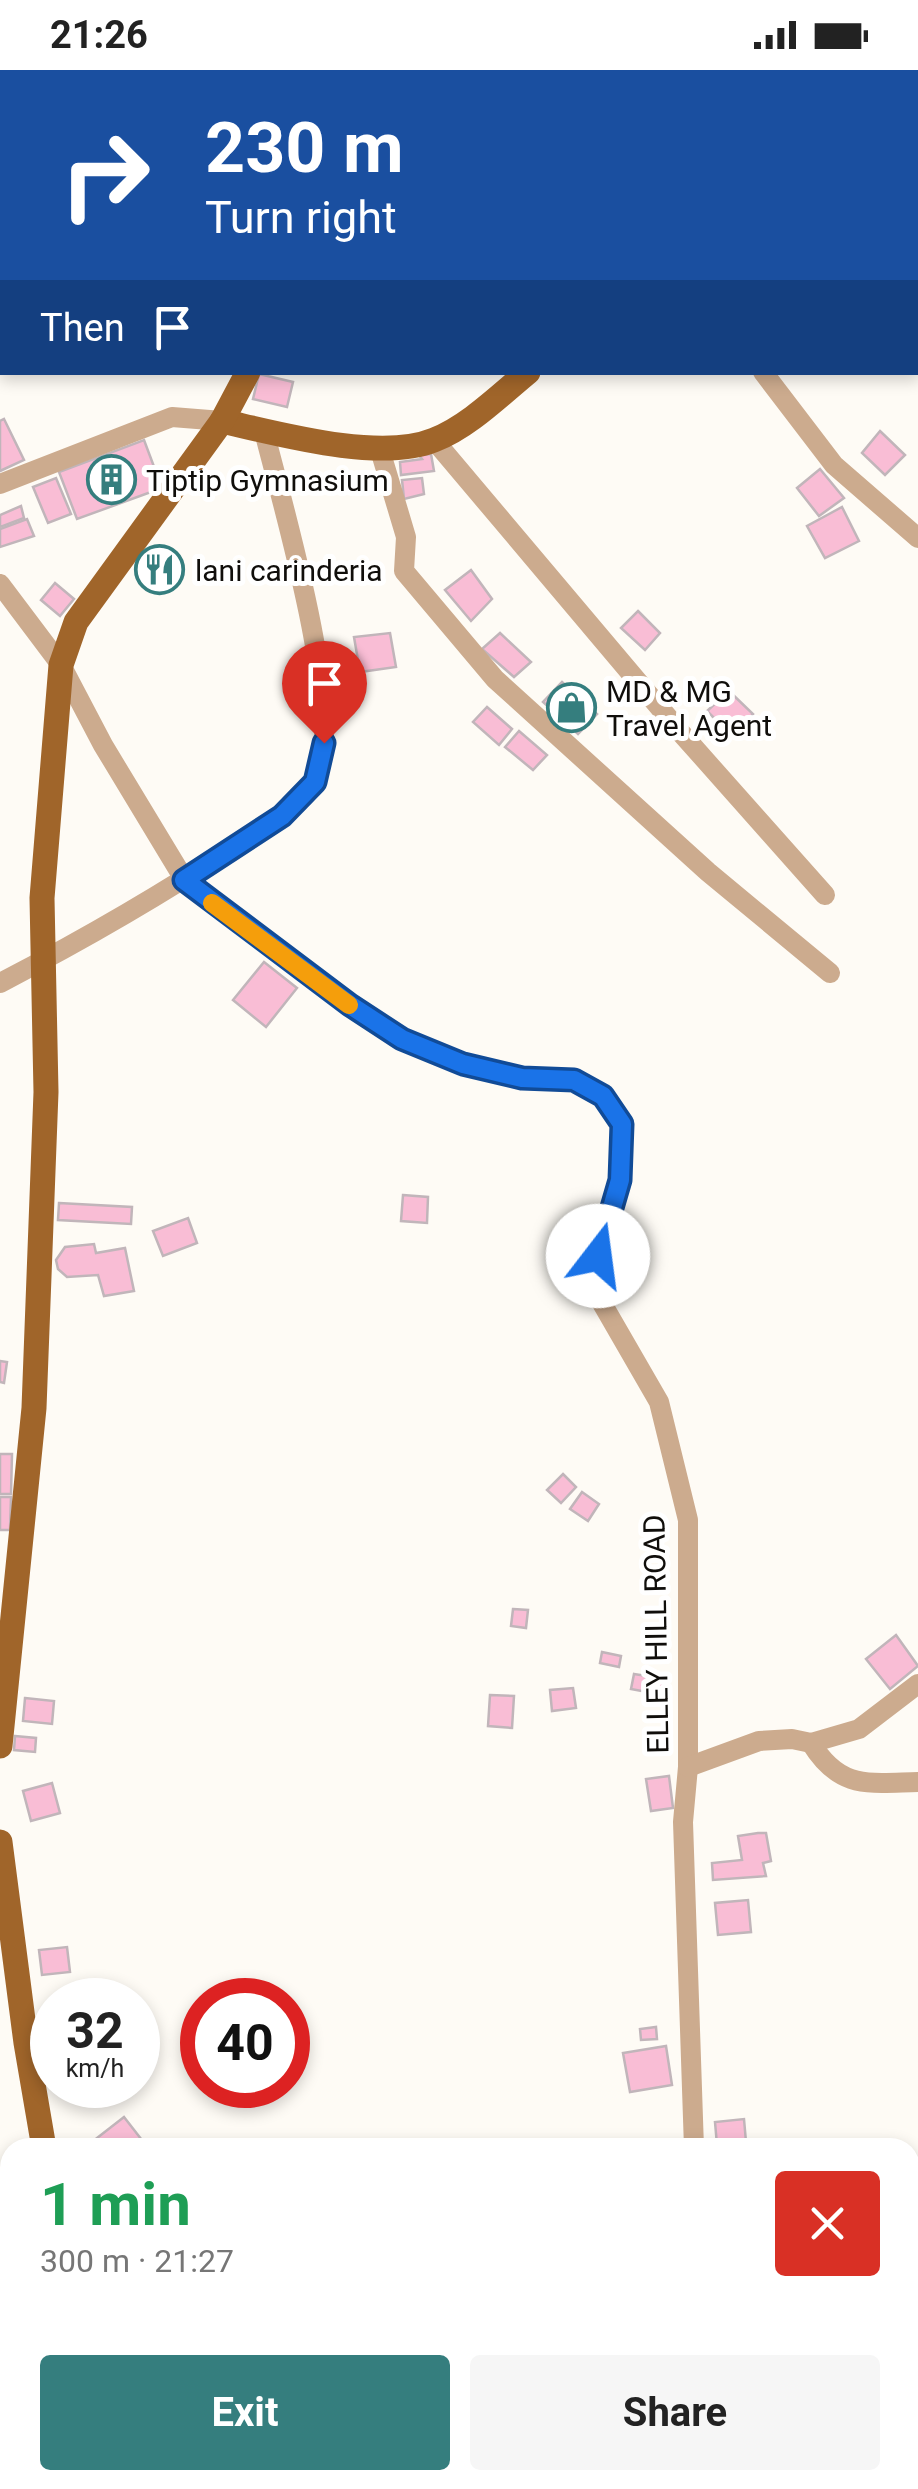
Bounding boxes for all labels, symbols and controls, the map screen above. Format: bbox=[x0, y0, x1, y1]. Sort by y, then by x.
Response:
text: 21:26 bbox=[50, 13, 148, 57]
text: 230 m bbox=[205, 107, 404, 189]
icon: right bbox=[40, 110, 170, 240]
text: Turn right bbox=[205, 191, 397, 244]
icon: arrive bbox=[145, 300, 200, 355]
text: Then bbox=[40, 306, 125, 350]
building icon: Tiptip Gymnasium bbox=[85, 454, 137, 506]
place label: Tiptip Gymnasium bbox=[146, 463, 389, 498]
restaurant icon: lani carinderia bbox=[134, 544, 186, 596]
place label: lani carinderia bbox=[195, 553, 383, 588]
pin bbox=[282, 641, 367, 744]
icon: arrive bbox=[297, 656, 352, 711]
place label: MD & MG Travel Agent bbox=[606, 674, 772, 743]
shop icon: MD & MG Travel Agent bbox=[545, 682, 597, 734]
position arrow bbox=[546, 1204, 650, 1308]
street label: ELLEY HILL ROAD bbox=[636, 1514, 676, 1754]
speed limit sign: 40 bbox=[180, 1978, 310, 2108]
text: 32 bbox=[66, 2002, 124, 2060]
text: km/h bbox=[66, 2054, 124, 2083]
text: 1 min bbox=[40, 2169, 191, 2240]
button: close bbox=[775, 2171, 880, 2276]
text: 300 m · 21:27 bbox=[40, 2242, 234, 2280]
button: Exit bbox=[40, 2355, 450, 2470]
button: Share bbox=[470, 2355, 880, 2470]

